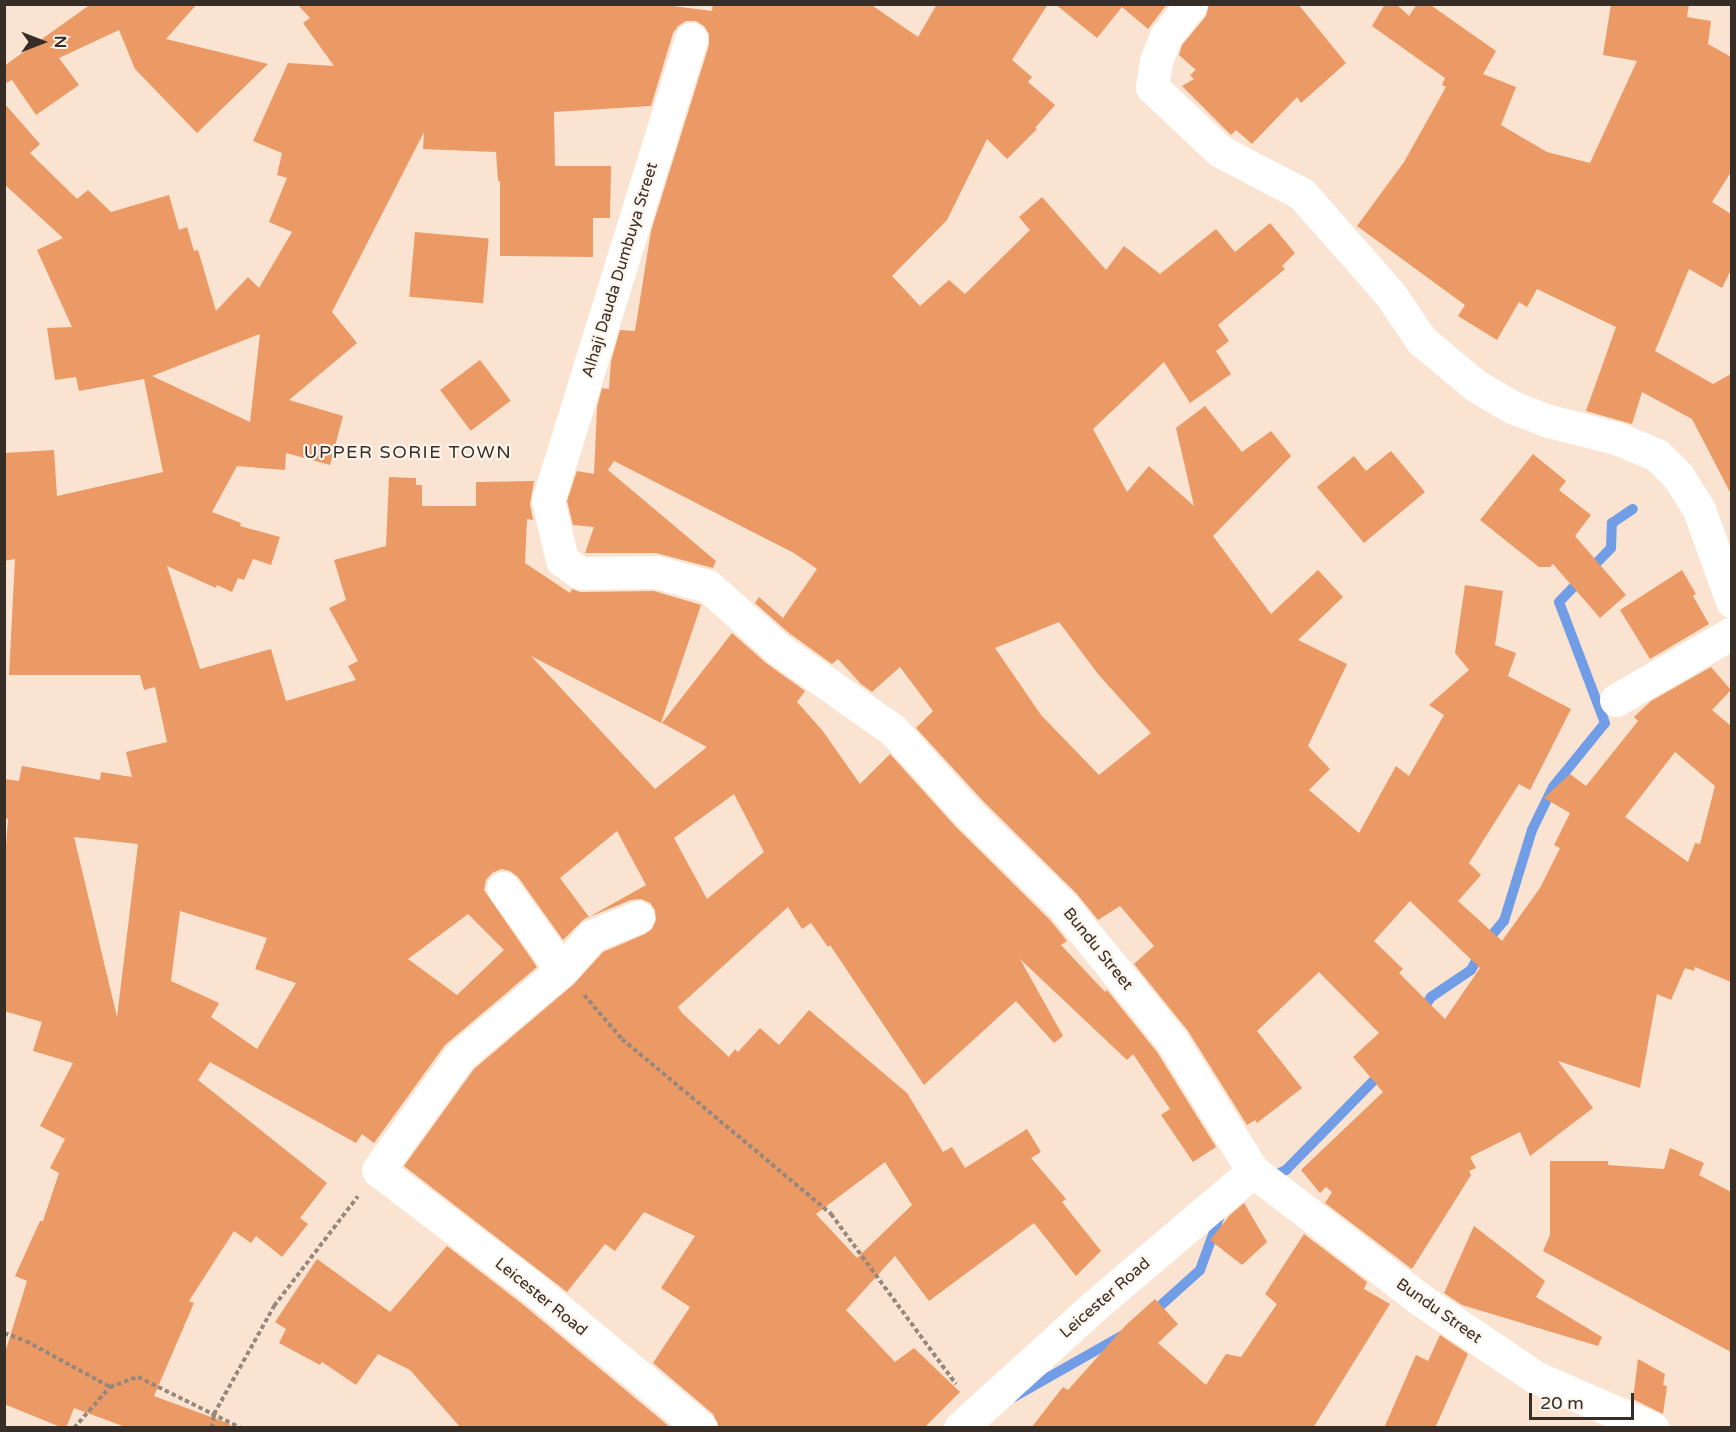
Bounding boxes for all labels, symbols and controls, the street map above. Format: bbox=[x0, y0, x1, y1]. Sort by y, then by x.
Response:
north arrow bbox=[12, 12, 72, 72]
text: N bbox=[50, 36, 70, 48]
street label: Alhaji Dauda Dumbuya Street bbox=[578, 160, 662, 380]
district label: UPPER SORIE TOWN bbox=[304, 441, 512, 463]
street label: Bundu Street bbox=[1059, 904, 1137, 994]
street label: Leicester Road bbox=[491, 1254, 591, 1340]
street label: Leicester Road bbox=[1056, 1254, 1154, 1342]
street label: Bundu Street bbox=[1392, 1274, 1486, 1348]
scale bar bbox=[1532, 1381, 1637, 1419]
text: 20 m bbox=[1540, 1392, 1584, 1414]

